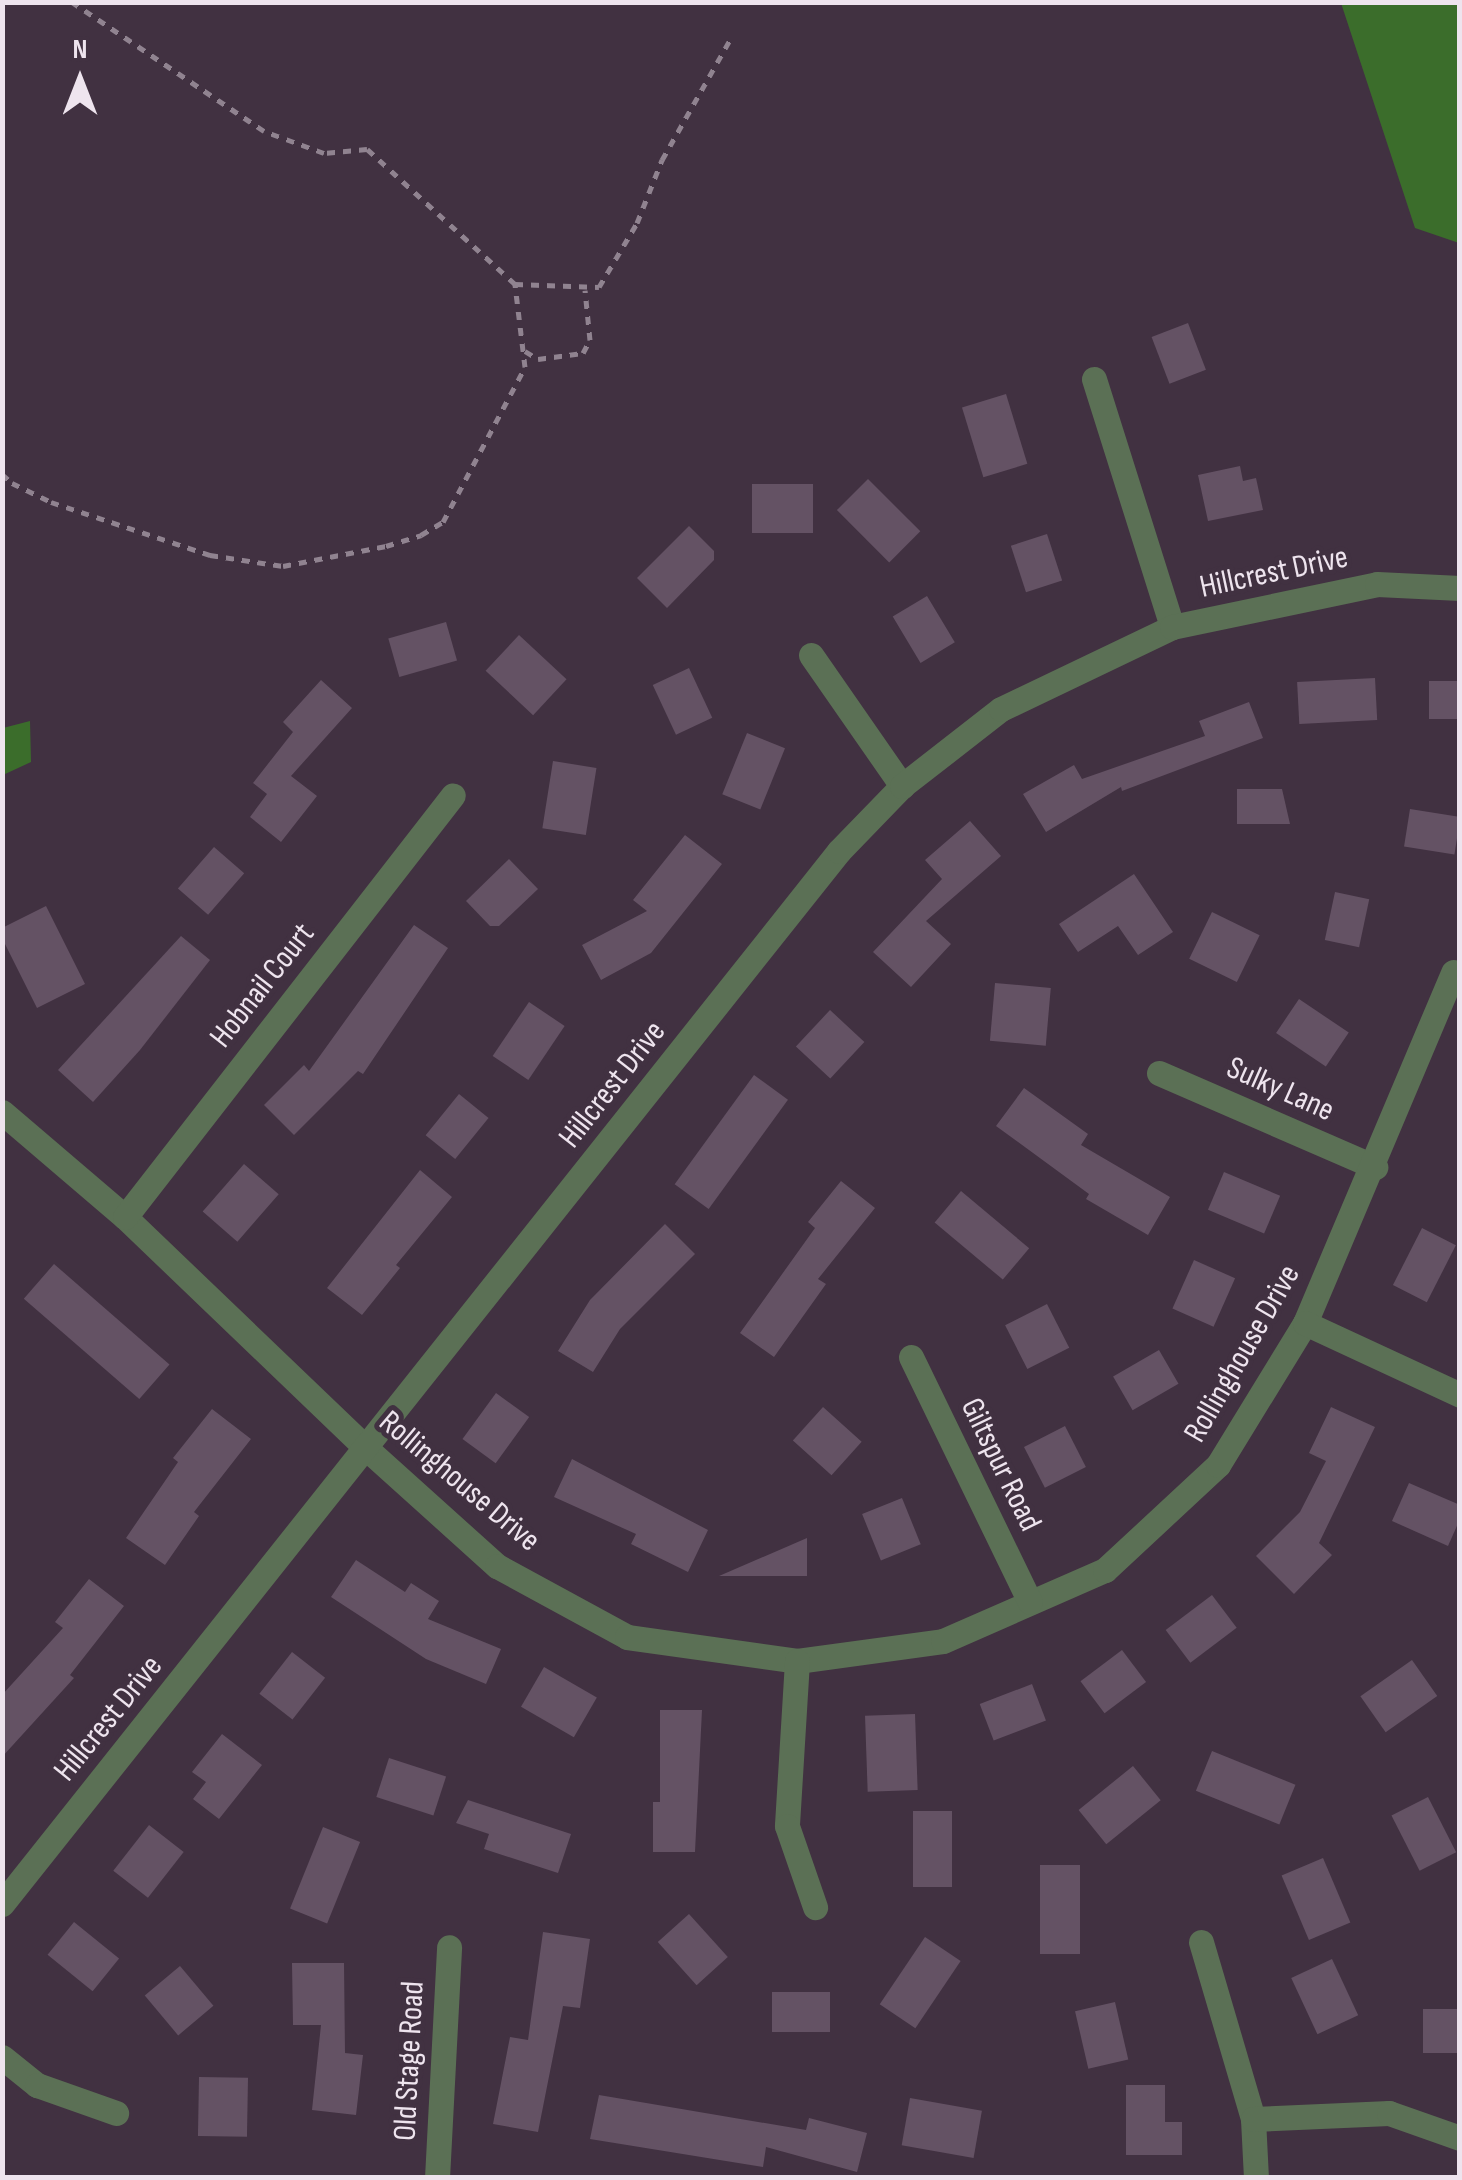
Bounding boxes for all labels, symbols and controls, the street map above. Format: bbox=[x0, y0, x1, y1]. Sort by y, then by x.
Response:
north arrow bbox=[30, 30, 130, 130]
text: N bbox=[73, 33, 87, 66]
street label: Hillcrest Drive bbox=[1196, 539, 1352, 607]
street label: Hobnail Court bbox=[203, 916, 323, 1056]
street label: Hillcrest Drive bbox=[552, 1014, 674, 1156]
street label: Sulky Lane bbox=[1220, 1049, 1340, 1131]
street label: Rollinghouse Drive bbox=[1177, 1259, 1309, 1449]
street label: Giltspur Road bbox=[951, 1392, 1049, 1538]
street label: Rollinghouse Drive bbox=[371, 1404, 547, 1560]
street label: Hillcrest Drive bbox=[47, 1648, 171, 1790]
street label: Old Stage Road bbox=[387, 1980, 433, 2142]

